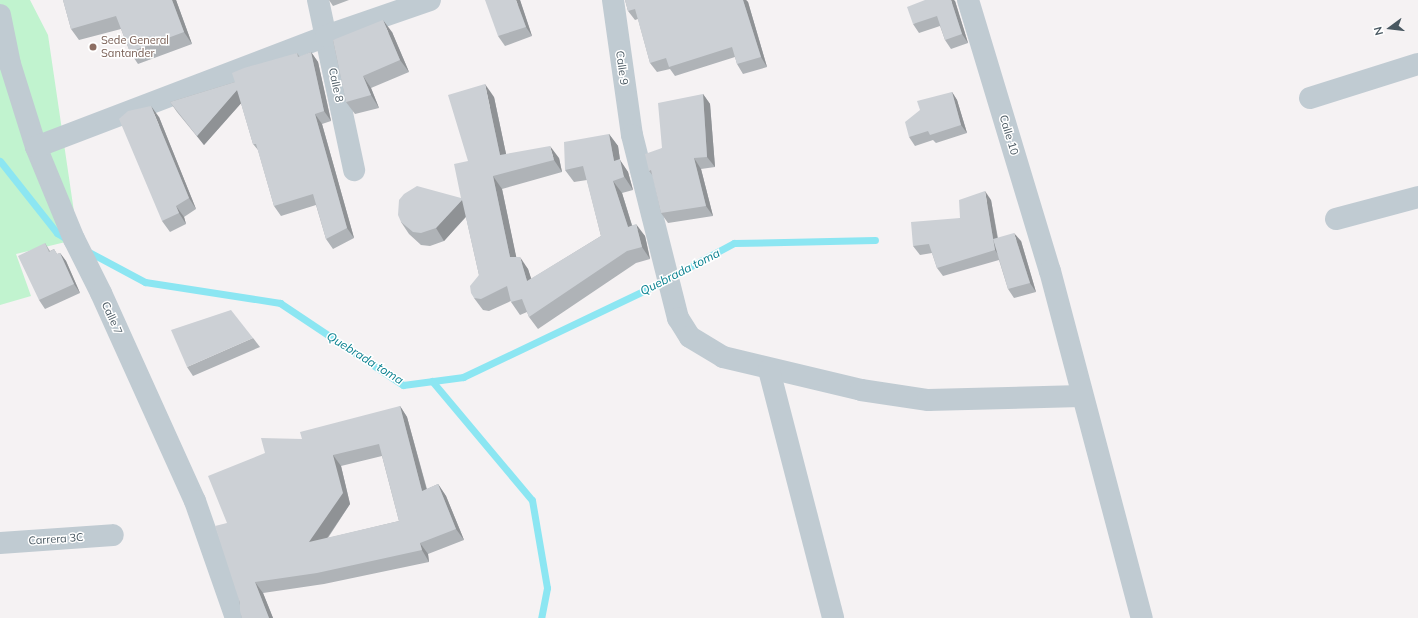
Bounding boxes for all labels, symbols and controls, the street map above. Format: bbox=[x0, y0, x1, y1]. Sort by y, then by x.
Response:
north arrow bbox=[1370, 8, 1410, 48]
text: N bbox=[1371, 25, 1386, 37]
place label: Sede General Santander bbox=[101, 34, 169, 60]
marker: Sede General Santander bbox=[88, 42, 98, 52]
street label: Calle 9 bbox=[613, 50, 631, 86]
street label: Calle 8 bbox=[326, 67, 346, 103]
street label: Calle 10 bbox=[997, 113, 1021, 157]
water label: Quebrada toma bbox=[638, 246, 722, 298]
street label: Calle 7 bbox=[99, 299, 125, 337]
water label: Quebrada toma bbox=[324, 329, 406, 387]
street label: Carrera 3C bbox=[28, 530, 84, 548]

